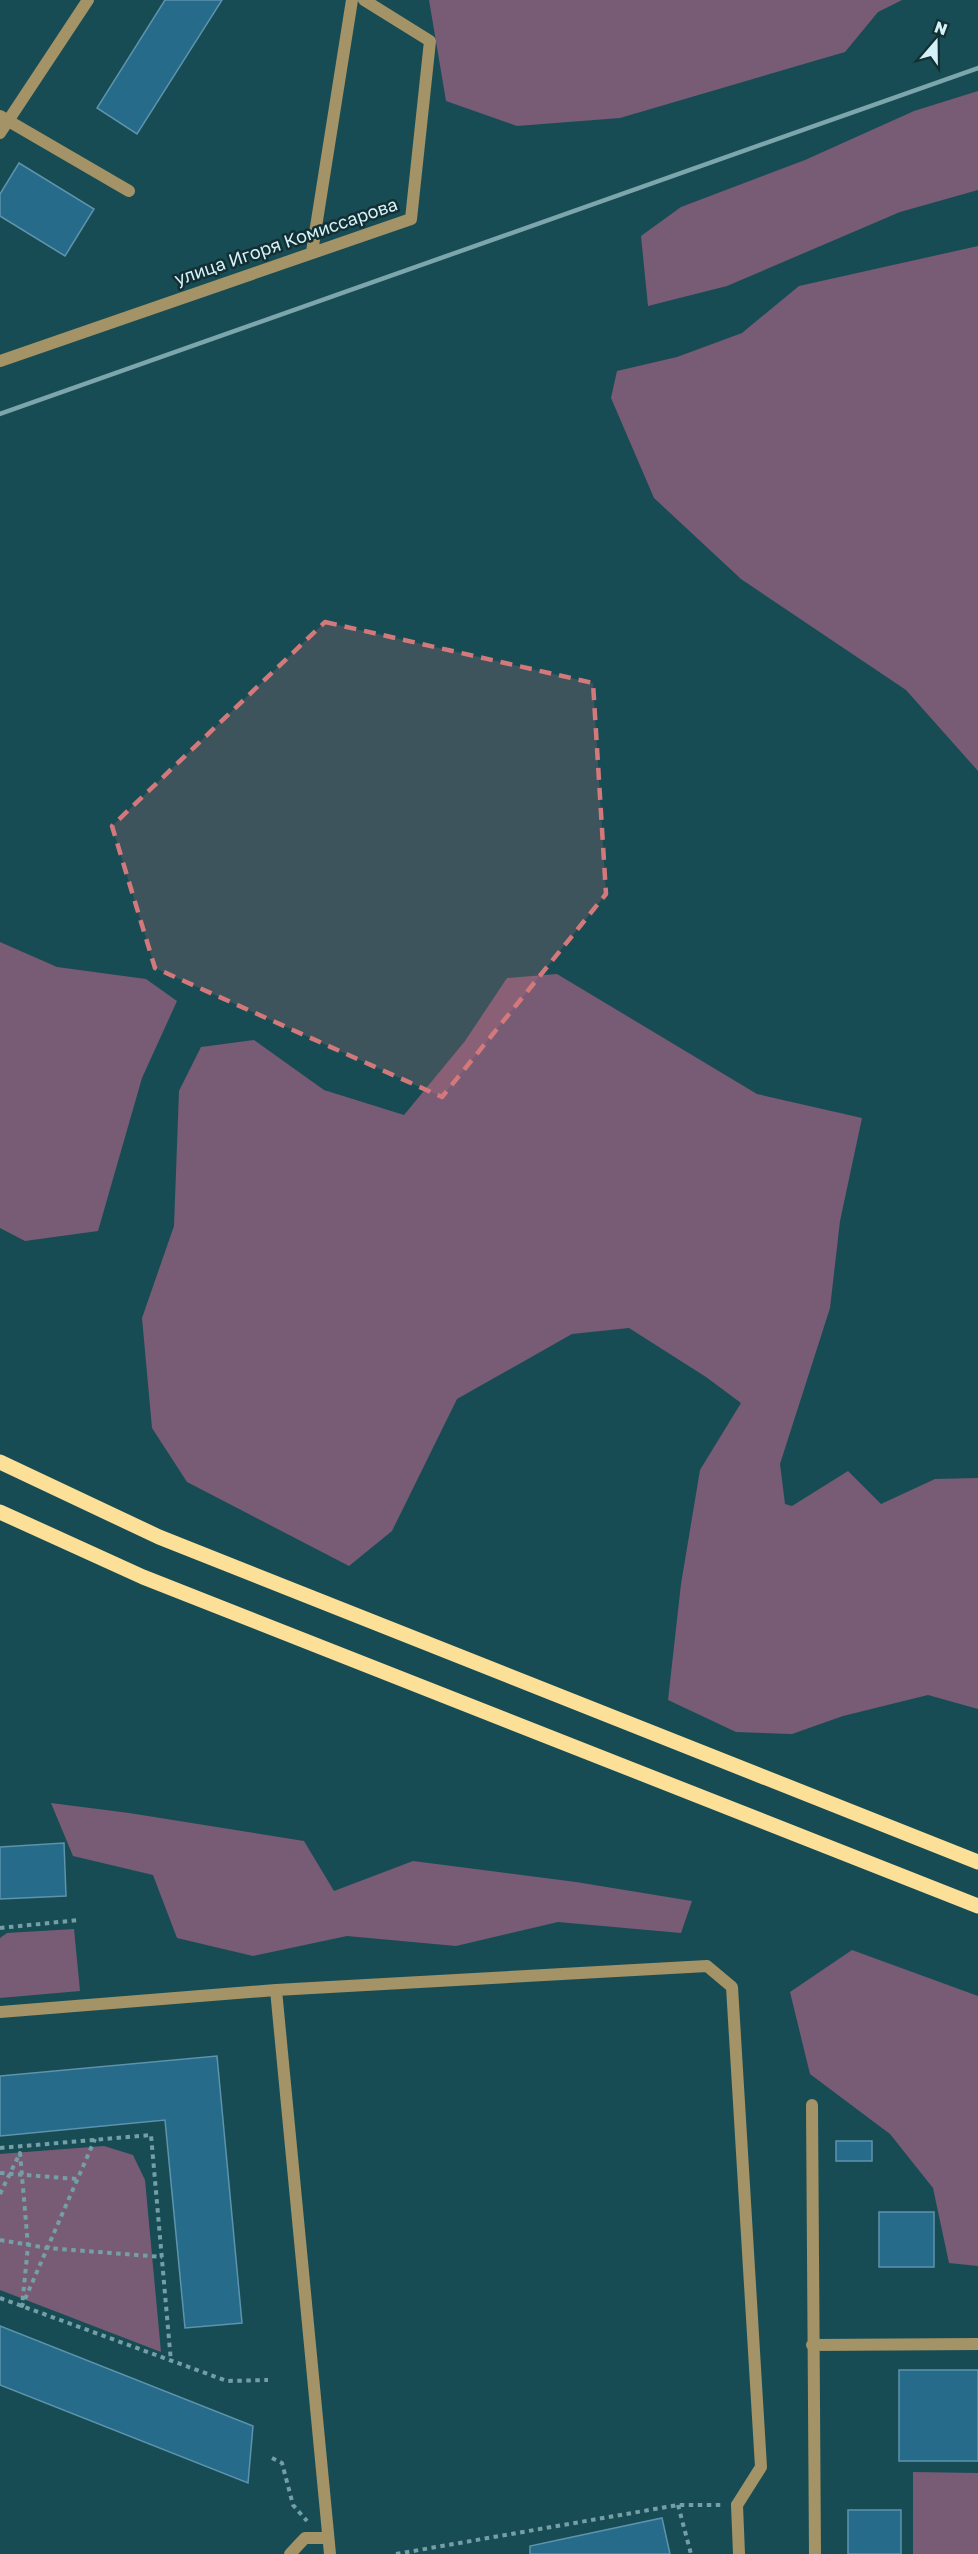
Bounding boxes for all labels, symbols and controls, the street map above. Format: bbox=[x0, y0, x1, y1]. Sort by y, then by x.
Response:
north arrow bbox=[906, 12, 966, 72]
text: N bbox=[932, 16, 950, 39]
street label: улица Игоря Комиссарова bbox=[171, 192, 400, 290]

